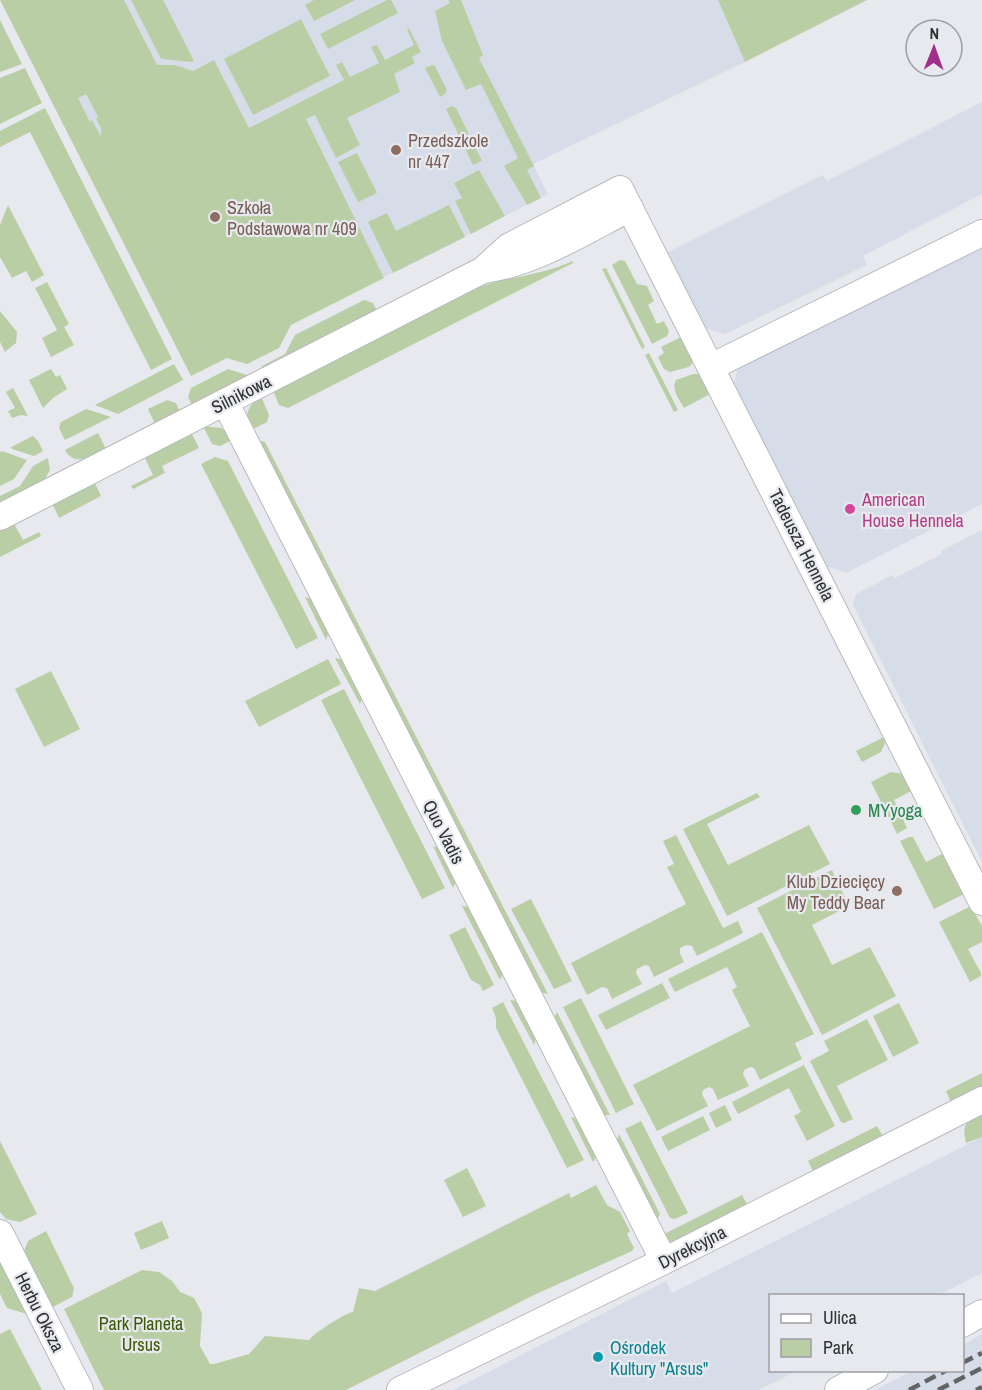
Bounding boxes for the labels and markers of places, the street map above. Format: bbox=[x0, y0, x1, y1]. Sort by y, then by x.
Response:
place label: Przedszkole nr 447 bbox=[408, 128, 488, 174]
marker: Przedszkole nr 447 bbox=[389, 143, 403, 157]
place label: Szkoła Podstawowa nr 409 bbox=[227, 195, 357, 241]
marker: Szkoła Podstawowa nr 409 bbox=[208, 210, 222, 224]
place label: American House Hennela bbox=[861, 487, 964, 533]
marker: American House Hennela bbox=[843, 502, 857, 516]
place label: MYyoga bbox=[868, 798, 922, 823]
marker: MYyoga bbox=[849, 803, 863, 817]
place label: Klub Dziecięcy My Teddy Bear bbox=[787, 869, 886, 915]
marker: Klub Dziecięcy My Teddy Bear bbox=[890, 884, 904, 898]
place label: Ośrodek Kultury "Arsus" bbox=[610, 1335, 708, 1381]
marker: Ośrodek Kultury "Arsus" bbox=[591, 1350, 605, 1364]

